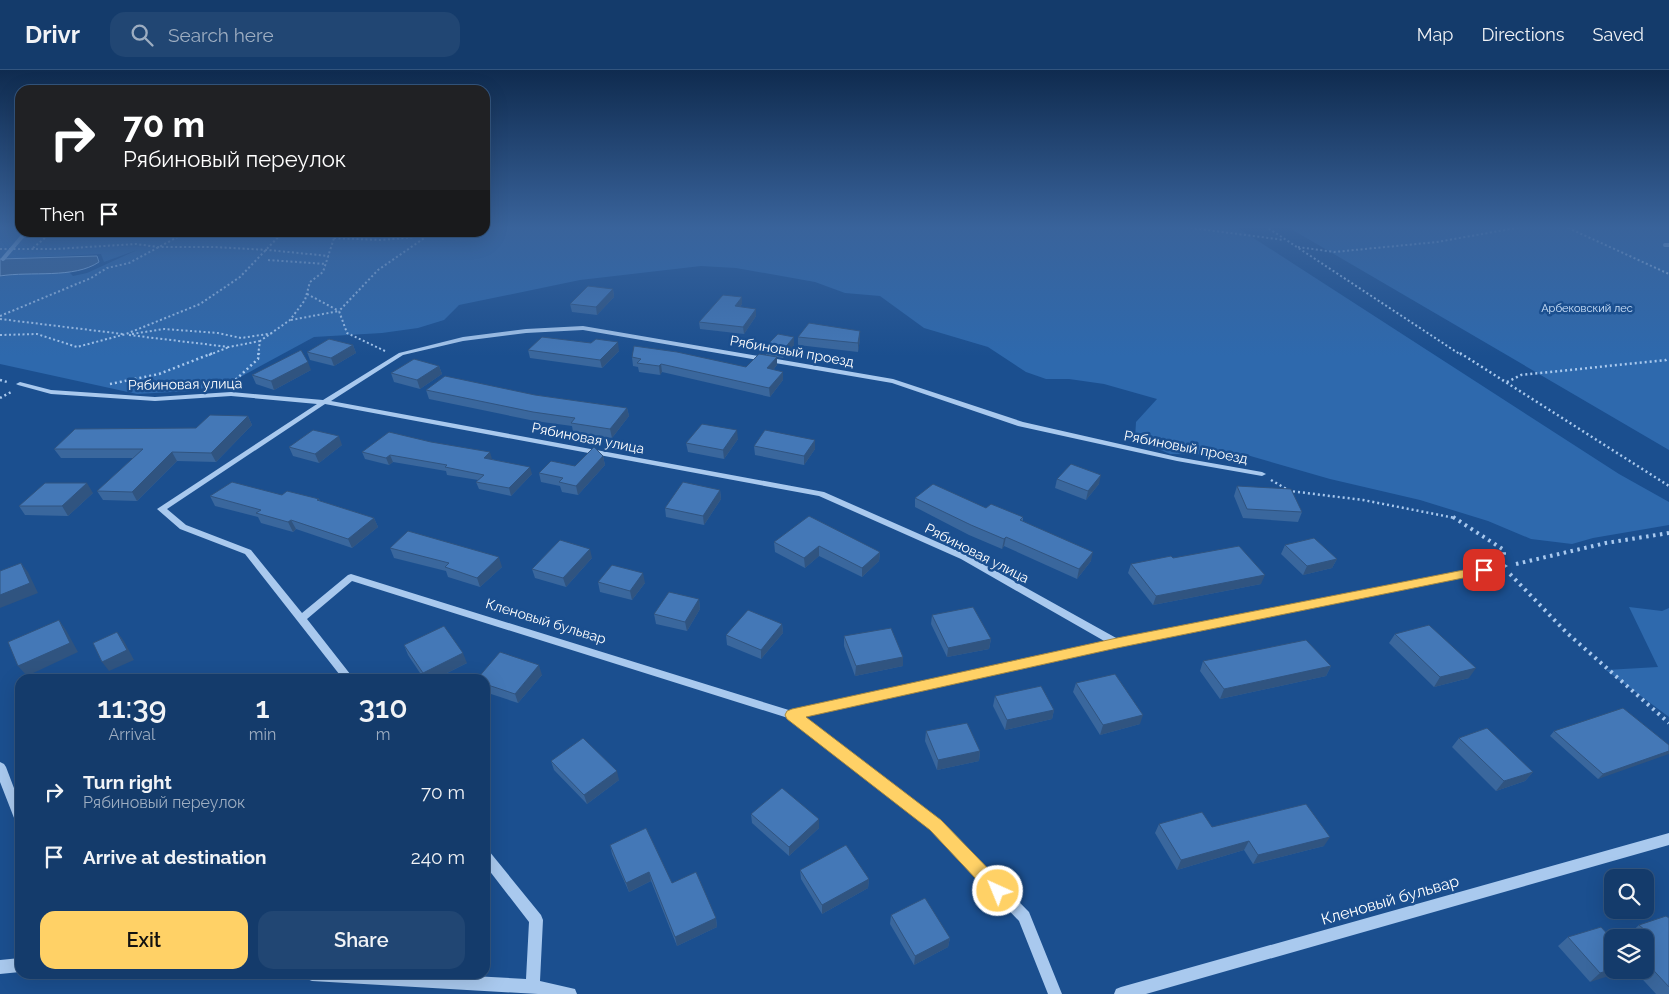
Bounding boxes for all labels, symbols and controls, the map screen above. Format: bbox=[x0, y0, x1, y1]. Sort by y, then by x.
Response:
search box bbox=[110, 12, 460, 57]
text: Drivr bbox=[25, 20, 80, 49]
icon: search bbox=[128, 21, 156, 49]
text: Search here bbox=[168, 24, 274, 46]
text: Map bbox=[1417, 24, 1453, 45]
text: Directions bbox=[1481, 24, 1565, 45]
text: Saved bbox=[1593, 24, 1644, 45]
text: 70 m bbox=[123, 104, 205, 145]
icon: right bbox=[40, 105, 105, 170]
text: Рябиновый переулок bbox=[123, 146, 346, 172]
icon: arrive bbox=[95, 200, 123, 228]
text: Then bbox=[40, 203, 85, 225]
park label: Арбековский лес bbox=[1541, 302, 1633, 315]
street label: Рябиновый проезд bbox=[729, 332, 855, 370]
street label: Рябиновая улица bbox=[128, 375, 242, 393]
street label: Рябиновая улица bbox=[530, 419, 646, 457]
street label: Рябиновый проезд bbox=[1123, 427, 1249, 467]
street label: Рябиновая улица bbox=[922, 520, 1032, 586]
pin bbox=[1463, 549, 1505, 591]
icon: arrive bbox=[1470, 556, 1498, 584]
street label: Кленовый бульвар bbox=[484, 595, 608, 647]
text: 11:39 bbox=[97, 690, 166, 725]
text: 1 bbox=[255, 690, 270, 725]
text: 310 bbox=[359, 690, 408, 725]
text: Arrival bbox=[108, 725, 155, 744]
text: min bbox=[249, 725, 276, 744]
text: m bbox=[376, 725, 390, 744]
text: Turn right bbox=[83, 771, 172, 793]
icon: right bbox=[40, 778, 68, 806]
text: 70 m bbox=[421, 781, 465, 803]
text: Рябиновый переулок bbox=[83, 793, 245, 812]
icon: arrive bbox=[40, 843, 68, 871]
text: Arrive at destination bbox=[83, 846, 267, 868]
text: 240 m bbox=[411, 846, 465, 868]
position arrow bbox=[971, 864, 1023, 916]
map controls bbox=[1604, 869, 1654, 979]
button: search bbox=[1604, 869, 1654, 919]
street label: Кленовый бульвар bbox=[1319, 871, 1461, 929]
button: Exit bbox=[40, 911, 248, 969]
button: Share bbox=[258, 911, 465, 969]
button: layers bbox=[1604, 929, 1654, 979]

